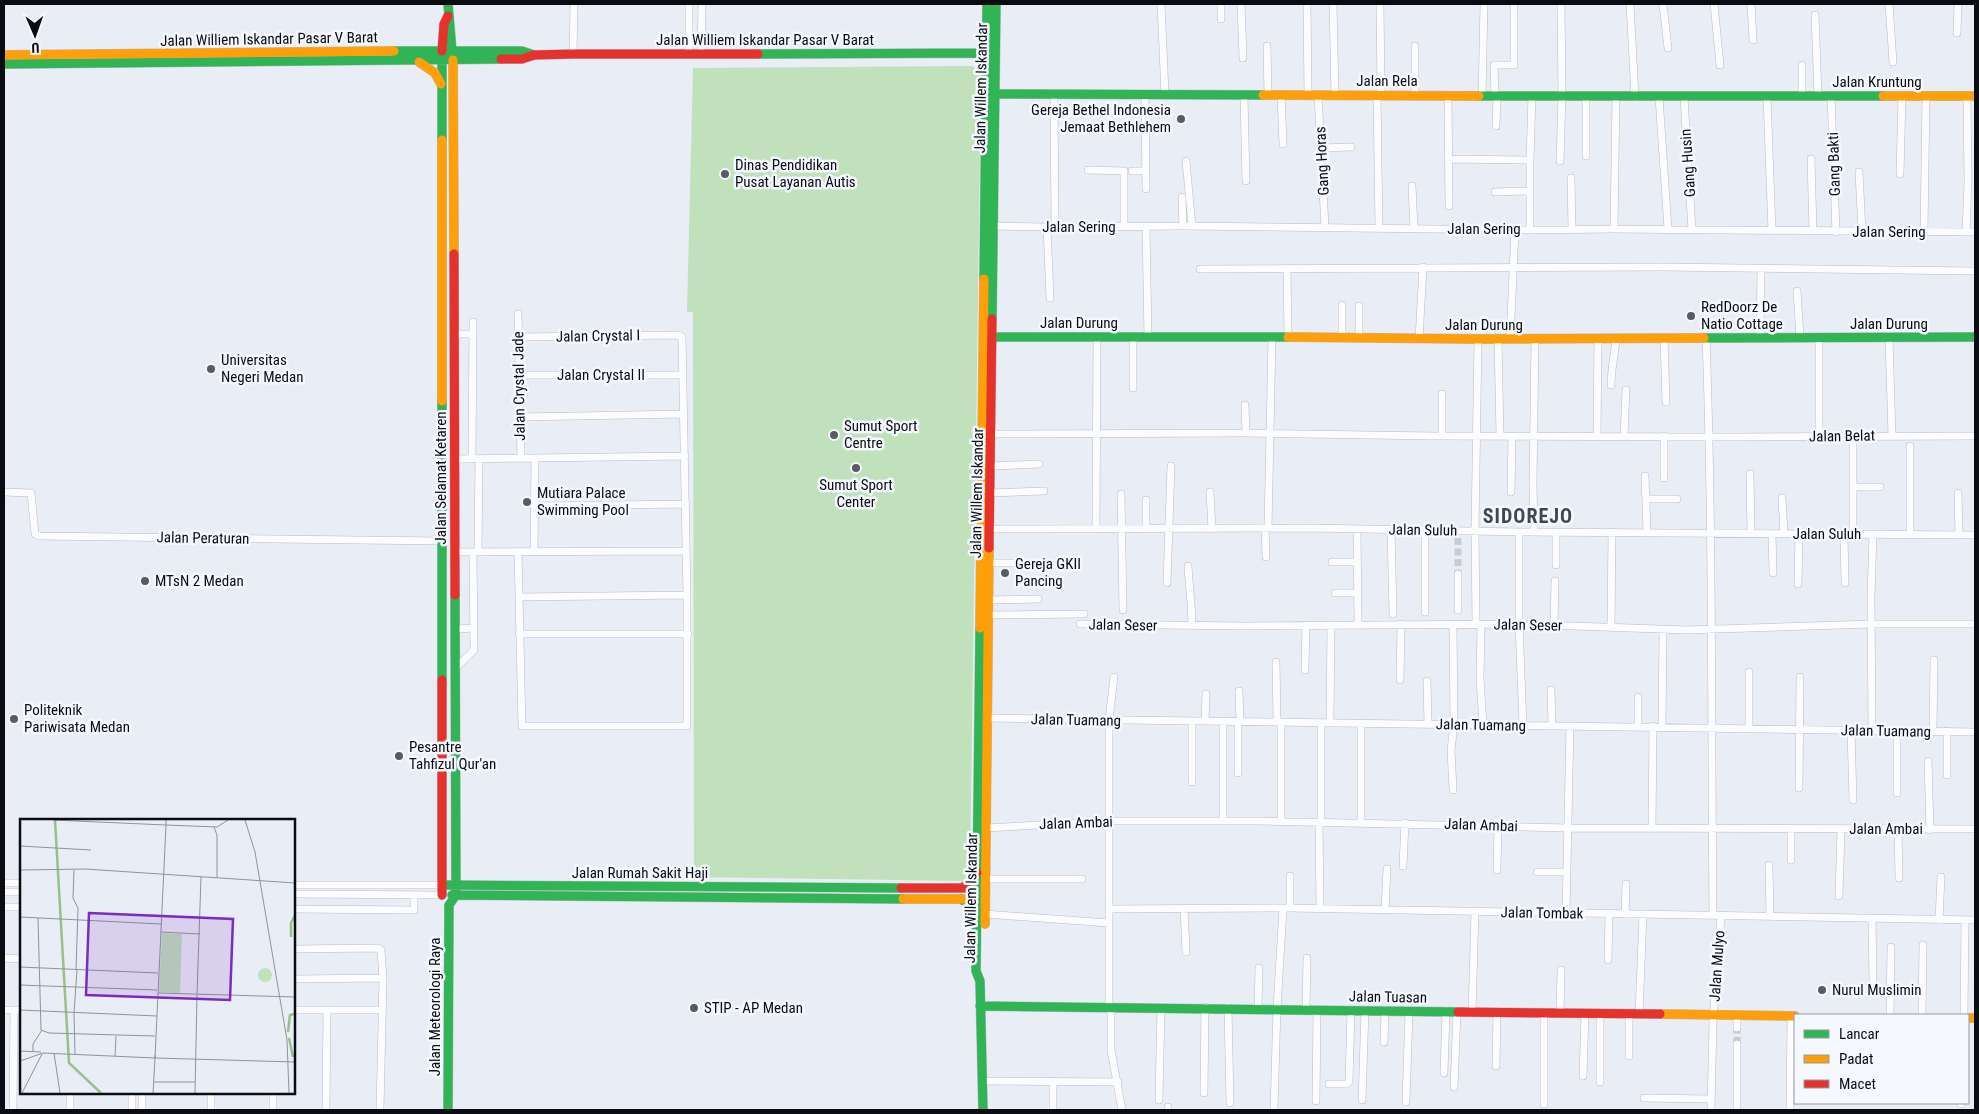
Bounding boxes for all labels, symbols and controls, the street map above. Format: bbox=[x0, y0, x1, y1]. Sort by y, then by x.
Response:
north arrow bbox=[10, 10, 60, 60]
street label: Jalan Willem Iskandar bbox=[971, 22, 991, 153]
street label: Jalan Williem Iskandar Pasar V Barat bbox=[160, 28, 378, 50]
street label: Jalan Williem Iskandar Pasar V Barat bbox=[656, 31, 874, 49]
text: U bbox=[31, 40, 40, 56]
street label: Jalan Rela bbox=[1356, 72, 1418, 90]
street label: Jalan Kruntung bbox=[1832, 73, 1922, 91]
place label: Gereja Bethel Indonesia Jemaat Bethlehem bbox=[1031, 101, 1171, 136]
marker: Gereja Bethel Indonesia Jemaat Bethlehem bbox=[1175, 113, 1187, 125]
street label: Gang Horas bbox=[1311, 126, 1333, 196]
street label: Gang Husin bbox=[1677, 128, 1699, 198]
street label: Gang Bakti bbox=[1824, 132, 1844, 196]
place label: Dinas Pendidikan Pusat Layanan Autis bbox=[735, 156, 856, 191]
marker: Dinas Pendidikan Pusat Layanan Autis bbox=[719, 168, 731, 180]
street label: Jalan Sering bbox=[1042, 218, 1116, 236]
street label: Jalan Sering bbox=[1447, 220, 1521, 238]
street label: Jalan Sering bbox=[1852, 223, 1926, 241]
place label: RedDoorz De Natio Cottage bbox=[1701, 298, 1783, 333]
marker: RedDoorz De Natio Cottage bbox=[1685, 310, 1697, 322]
street label: Jalan Durung bbox=[1040, 314, 1118, 332]
street label: Jalan Durung bbox=[1850, 315, 1928, 333]
street label: Jalan Durung bbox=[1445, 316, 1523, 334]
street label: Jalan Crystal I bbox=[556, 326, 640, 346]
street label: Jalan Crystal Jade bbox=[509, 331, 529, 441]
place label: Universitas Negeri Medan bbox=[221, 351, 303, 386]
marker: Universitas Negeri Medan bbox=[205, 363, 217, 375]
street label: Jalan Crystal II bbox=[557, 366, 645, 384]
street label: Jalan Selamat Ketaren bbox=[432, 412, 450, 544]
place label: Sumut Sport Centre bbox=[844, 417, 918, 452]
street label: Jalan Belat bbox=[1809, 426, 1875, 446]
street label: Jalan Willem Iskandar bbox=[967, 427, 987, 558]
marker: Sumut Sport Centre bbox=[828, 429, 840, 441]
marker: Sumut Sport Center bbox=[850, 462, 862, 474]
place label: Sumut Sport Center bbox=[819, 476, 893, 511]
place label: Mutiara Palace Swimming Pool bbox=[537, 484, 629, 519]
marker: Mutiara Palace Swimming Pool bbox=[521, 496, 533, 508]
district label: SIDOREJO bbox=[1483, 504, 1573, 528]
street label: Jalan Suluh bbox=[1388, 520, 1458, 540]
street label: Jalan Suluh bbox=[1793, 525, 1861, 543]
street label: Jalan Peraturan bbox=[156, 528, 250, 548]
place label: Gereja GKII Pancing bbox=[1015, 555, 1081, 590]
marker: Gereja GKII Pancing bbox=[999, 567, 1011, 579]
place label: MTsN 2 Medan bbox=[155, 572, 244, 590]
marker: MTsN 2 Medan bbox=[139, 575, 151, 587]
street label: Jalan Seser bbox=[1088, 615, 1158, 635]
street label: Jalan Seser bbox=[1493, 615, 1563, 635]
place label: Politeknik Pariwisata Medan bbox=[24, 701, 130, 736]
street label: Jalan Tuamang bbox=[1031, 710, 1121, 730]
marker: Politeknik Pariwisata Medan bbox=[8, 713, 20, 725]
street label: Jalan Tuamang bbox=[1436, 715, 1526, 735]
street label: Jalan Tuamang bbox=[1841, 721, 1931, 741]
place label: Pesantre Tahfizul Qur'an bbox=[409, 738, 496, 773]
marker: Pesantre Tahfizul Qur'an bbox=[393, 750, 405, 762]
street label: Jalan Ambai bbox=[1039, 813, 1113, 833]
street label: Jalan Ambai bbox=[1444, 815, 1518, 835]
inset map bbox=[20, 819, 295, 1094]
street label: Jalan Ambai bbox=[1849, 820, 1923, 838]
street label: Jalan Willem Iskandar bbox=[961, 832, 981, 963]
street label: Jalan Rumah Sakit Haji bbox=[572, 864, 708, 882]
street label: Jalan Tombak bbox=[1500, 903, 1584, 923]
street label: Jalan Mulyo bbox=[1706, 930, 1728, 1002]
street label: Jalan Meteorologi Raya bbox=[426, 938, 444, 1076]
place label: Nurul Muslimin bbox=[1832, 981, 1922, 999]
marker: Nurul Muslimin bbox=[1816, 984, 1828, 996]
street label: Jalan Tuasan bbox=[1349, 987, 1427, 1007]
place label: STIP - AP Medan bbox=[704, 999, 803, 1017]
marker: STIP - AP Medan bbox=[688, 1002, 700, 1014]
legend bbox=[1794, 1014, 1969, 1104]
text: Lancar bbox=[1839, 1025, 1880, 1043]
text: Padat bbox=[1839, 1050, 1873, 1068]
text: Macet bbox=[1839, 1075, 1876, 1093]

